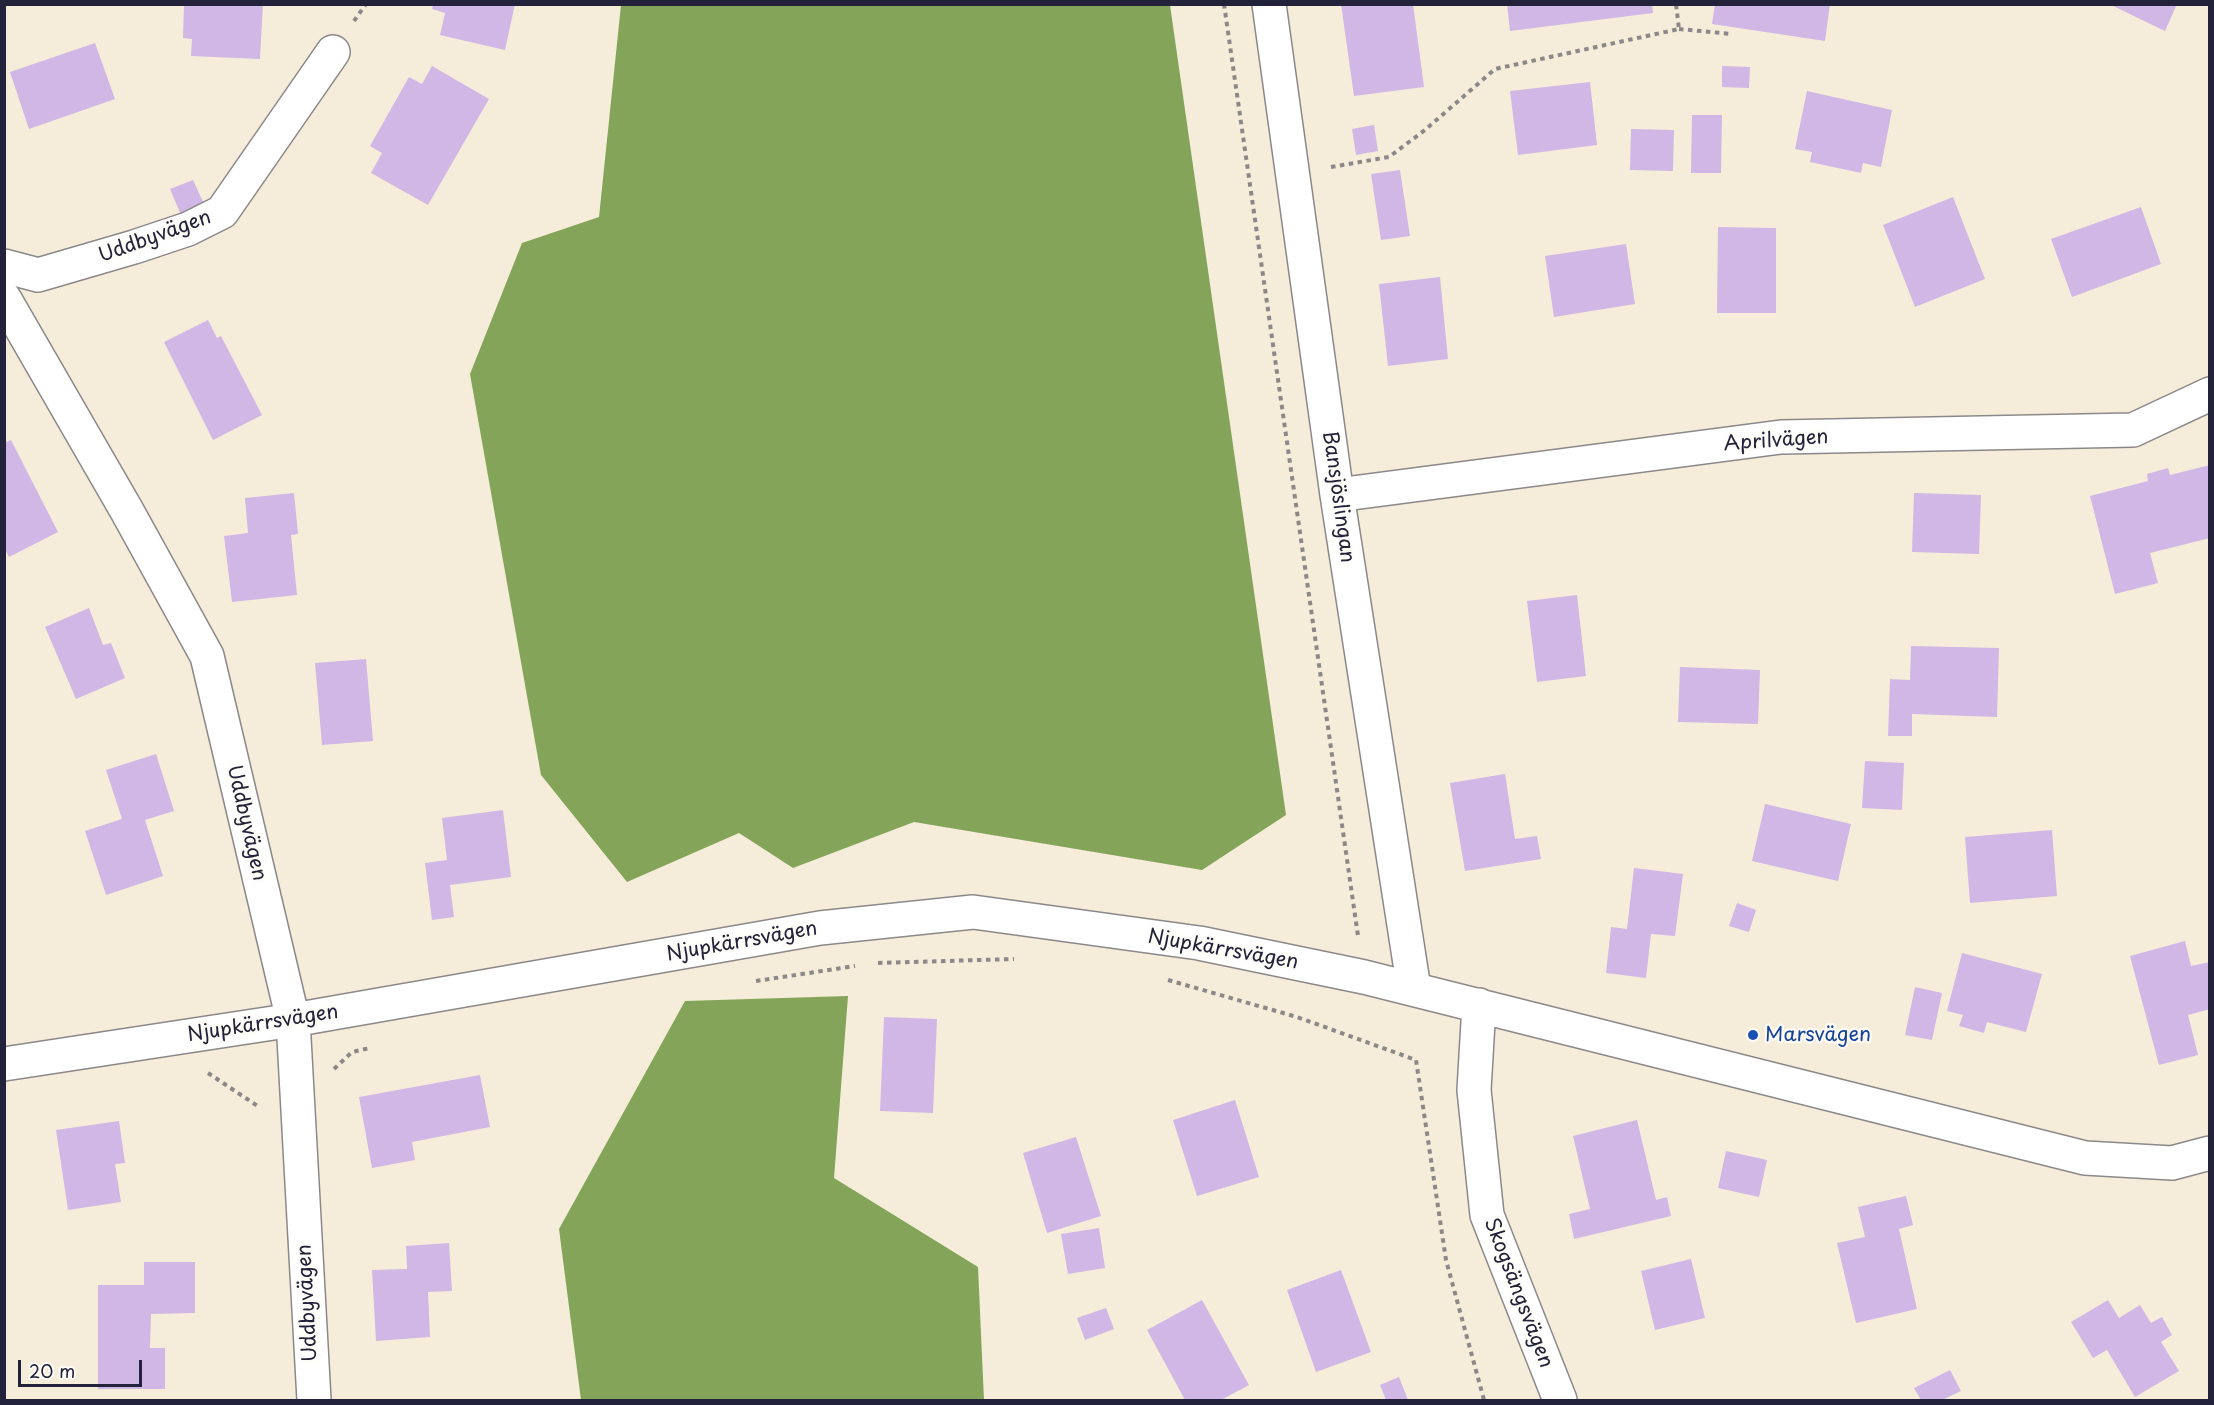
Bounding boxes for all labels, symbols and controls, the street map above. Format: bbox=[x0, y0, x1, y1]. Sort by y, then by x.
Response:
street label: Uddbyvägen bbox=[96, 206, 214, 268]
street label: Aprilvägen bbox=[1723, 425, 1829, 457]
street label: Bansjöslingan bbox=[1317, 430, 1359, 564]
street label: Uddbyvägen bbox=[221, 763, 271, 883]
street label: Njupkärrsvägen bbox=[665, 917, 819, 967]
street label: Njupkärrsvägen bbox=[1146, 925, 1300, 975]
street label: Njupkärrsvägen bbox=[186, 1000, 340, 1048]
place label: Marsvägen bbox=[1765, 1023, 1871, 1047]
marker: Marsvägen bbox=[1746, 1028, 1760, 1042]
street label: Skogsängsvägen bbox=[1478, 1215, 1558, 1371]
street label: Uddbyvägen bbox=[293, 1244, 323, 1362]
scale bar bbox=[21, 1348, 146, 1386]
text: 20 m bbox=[29, 1357, 75, 1384]

